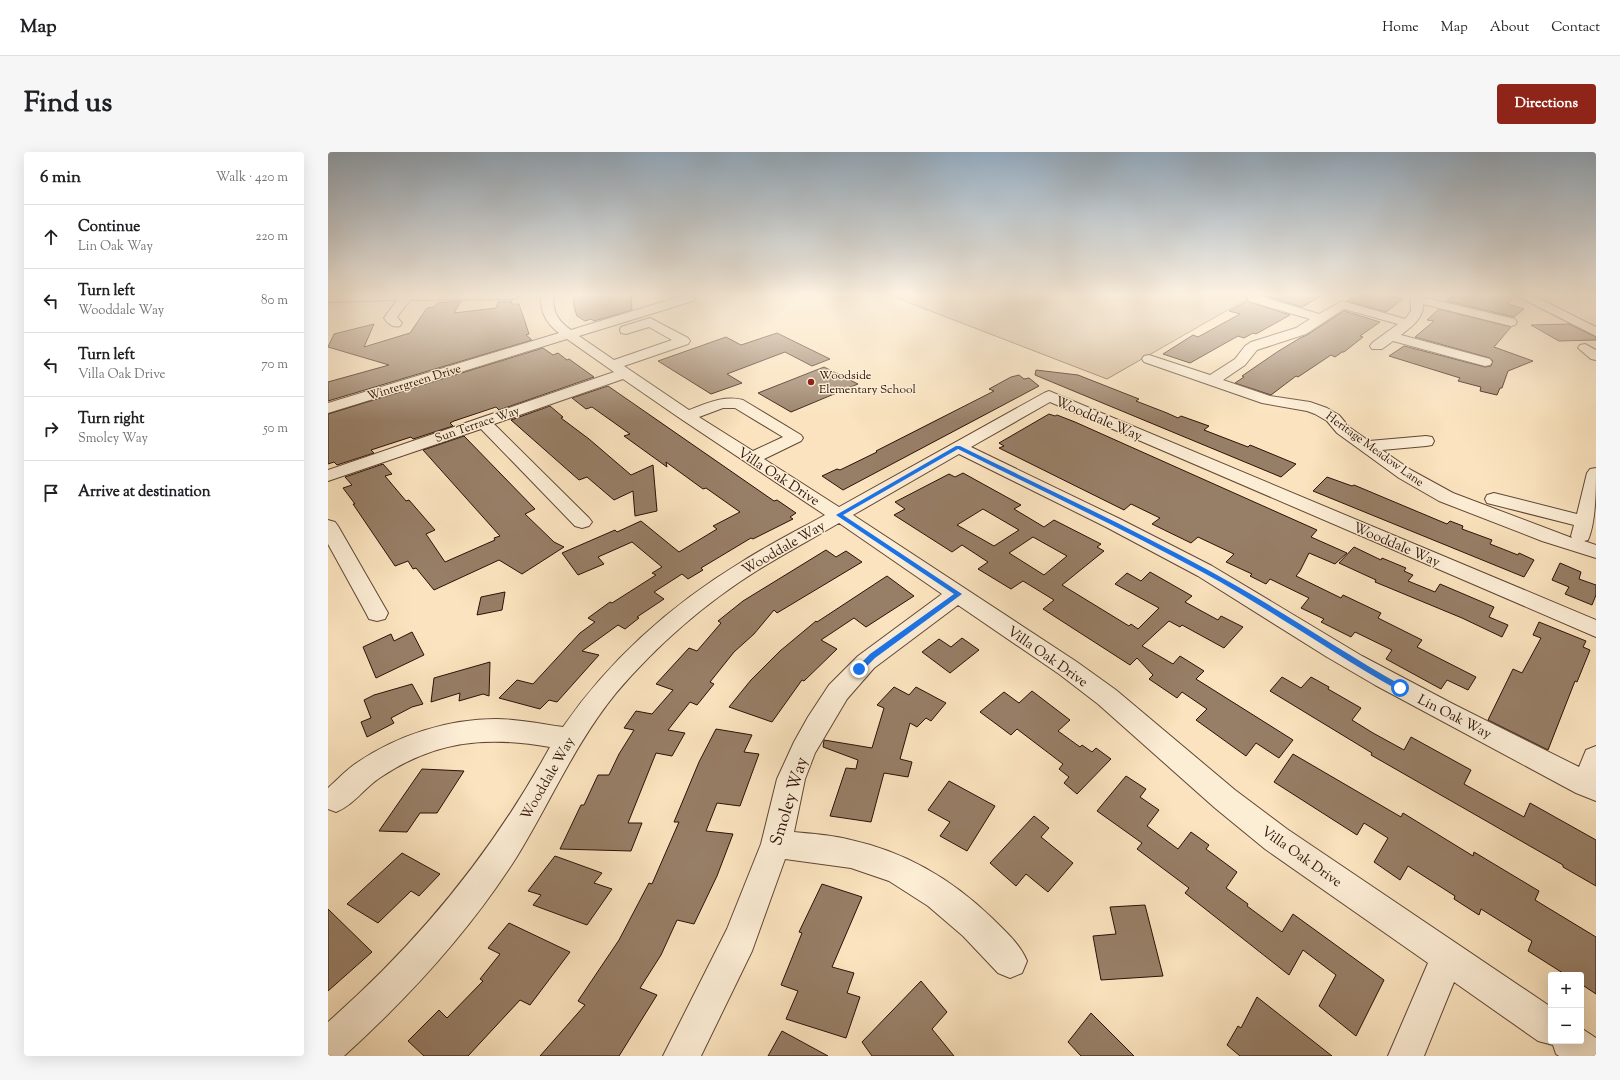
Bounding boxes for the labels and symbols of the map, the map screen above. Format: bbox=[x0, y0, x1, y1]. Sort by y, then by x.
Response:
street label: Wintergreen Drive bbox=[365, 360, 464, 406]
place label: Woodside Elementary School bbox=[819, 367, 916, 399]
marker: Woodside Elementary School bbox=[806, 377, 816, 387]
street label: Wooddale Way bbox=[1052, 392, 1145, 447]
street label: Sun Terrace Way bbox=[433, 402, 522, 448]
street label: Heritage Meadow Lane bbox=[1321, 408, 1428, 492]
street label: Villa Oak Drive bbox=[733, 444, 823, 512]
street label: Wooddale Way bbox=[739, 517, 829, 581]
street label: Wooddale Way bbox=[1350, 518, 1443, 573]
street label: Villa Oak Drive bbox=[1002, 622, 1091, 693]
route end bbox=[850, 660, 868, 678]
route start bbox=[1391, 679, 1409, 697]
street label: Lin Oak Way bbox=[1414, 691, 1495, 745]
street label: Wooddale Way bbox=[517, 734, 581, 824]
street label: Smoley Way bbox=[765, 754, 815, 849]
street label: Villa Oak Drive bbox=[1256, 822, 1345, 893]

